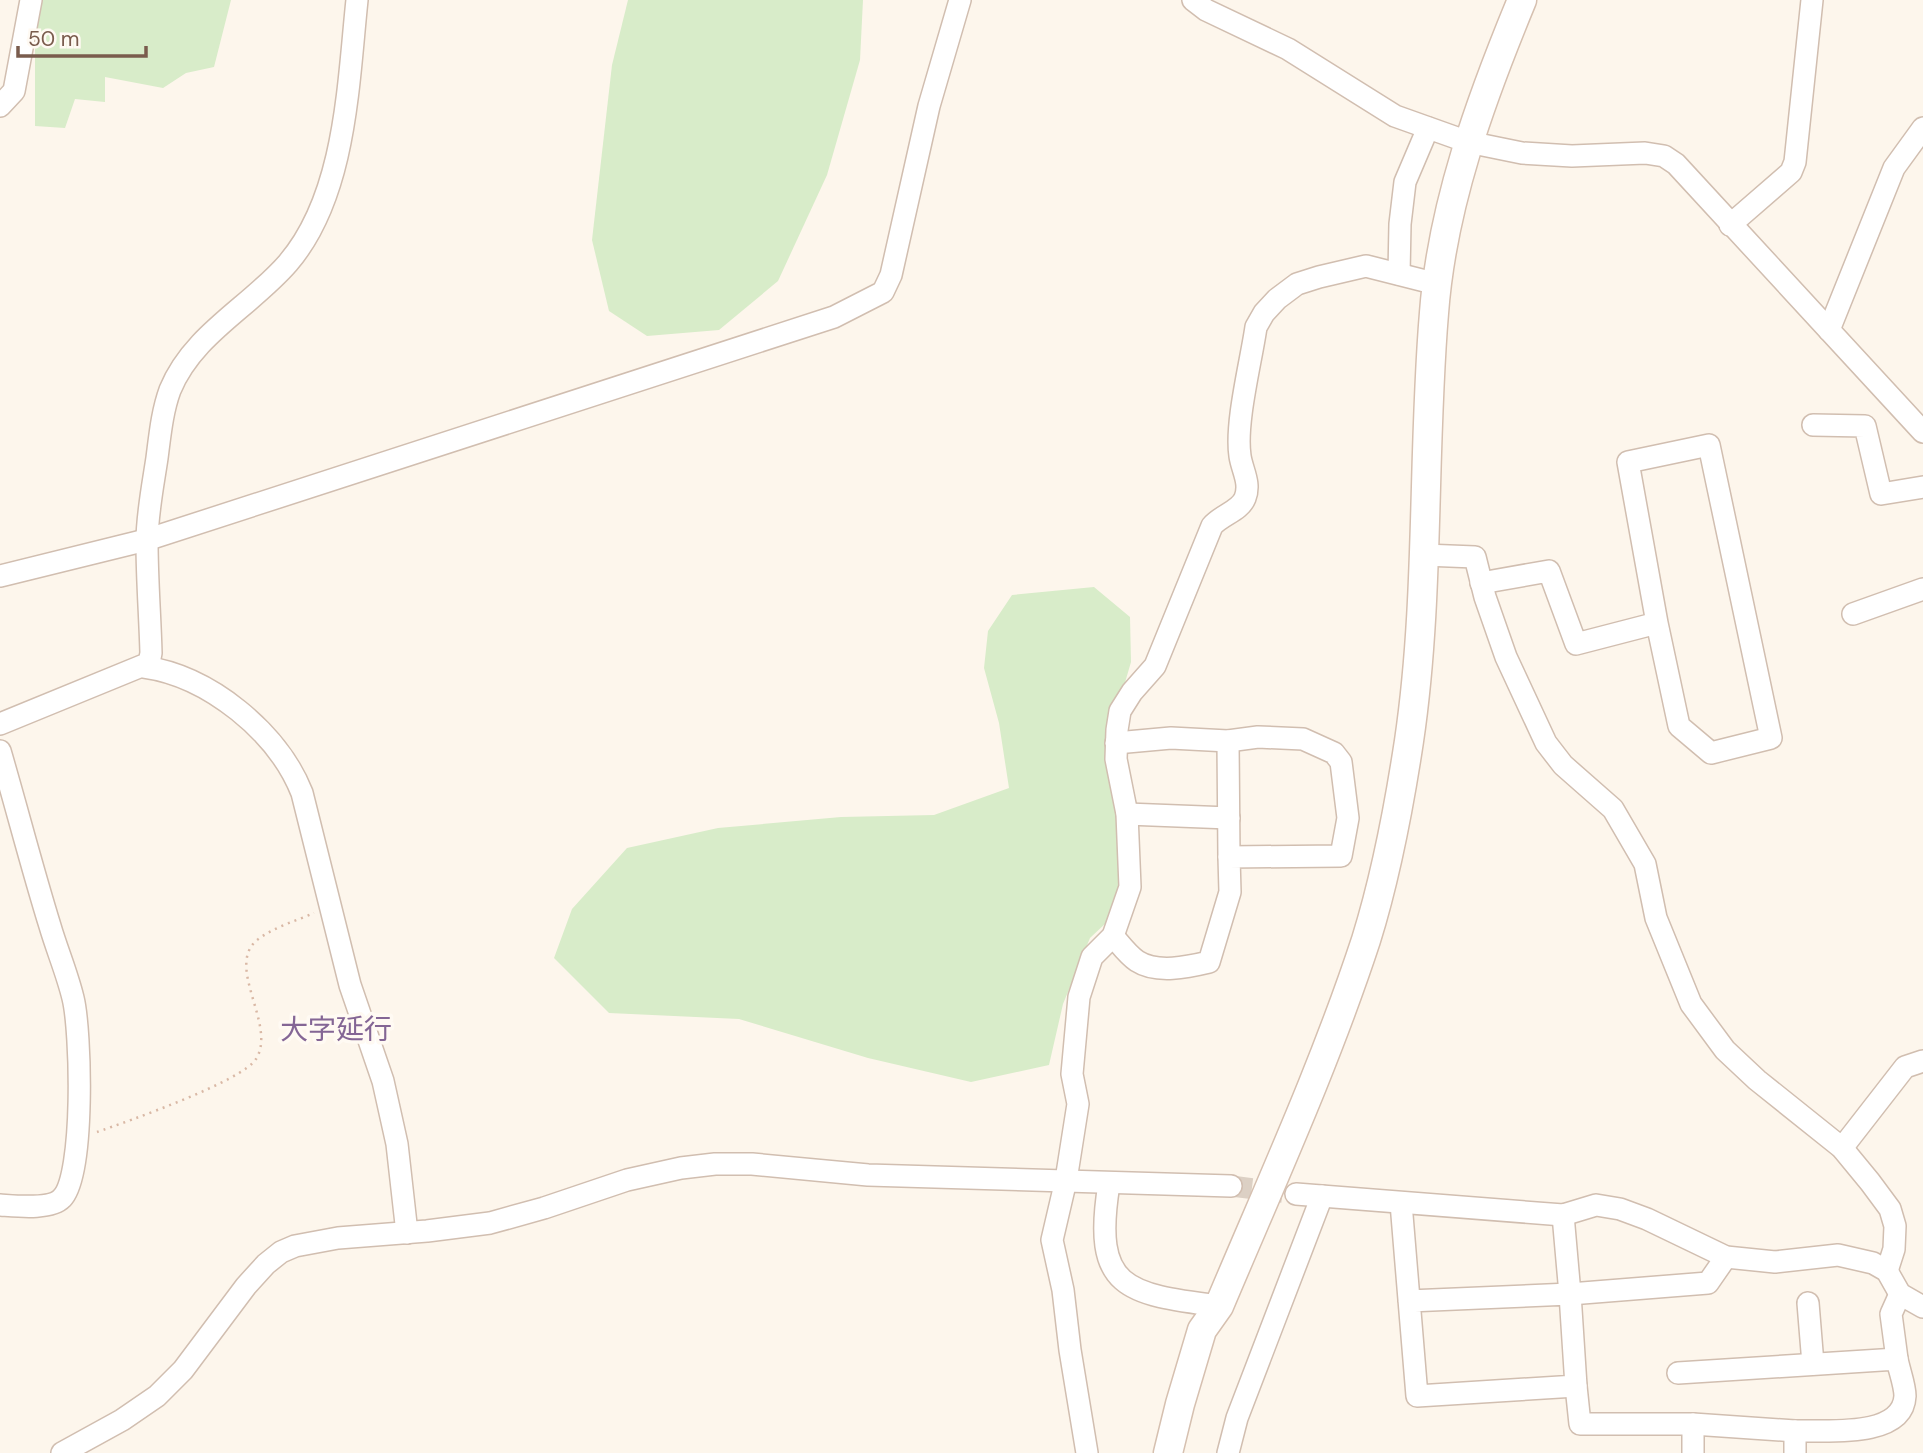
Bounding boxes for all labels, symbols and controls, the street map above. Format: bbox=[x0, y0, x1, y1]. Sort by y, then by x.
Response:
scale bar bbox=[18, 14, 145, 58]
text: 50 m bbox=[28, 25, 79, 53]
district label: 大字延行 bbox=[280, 1011, 392, 1048]

